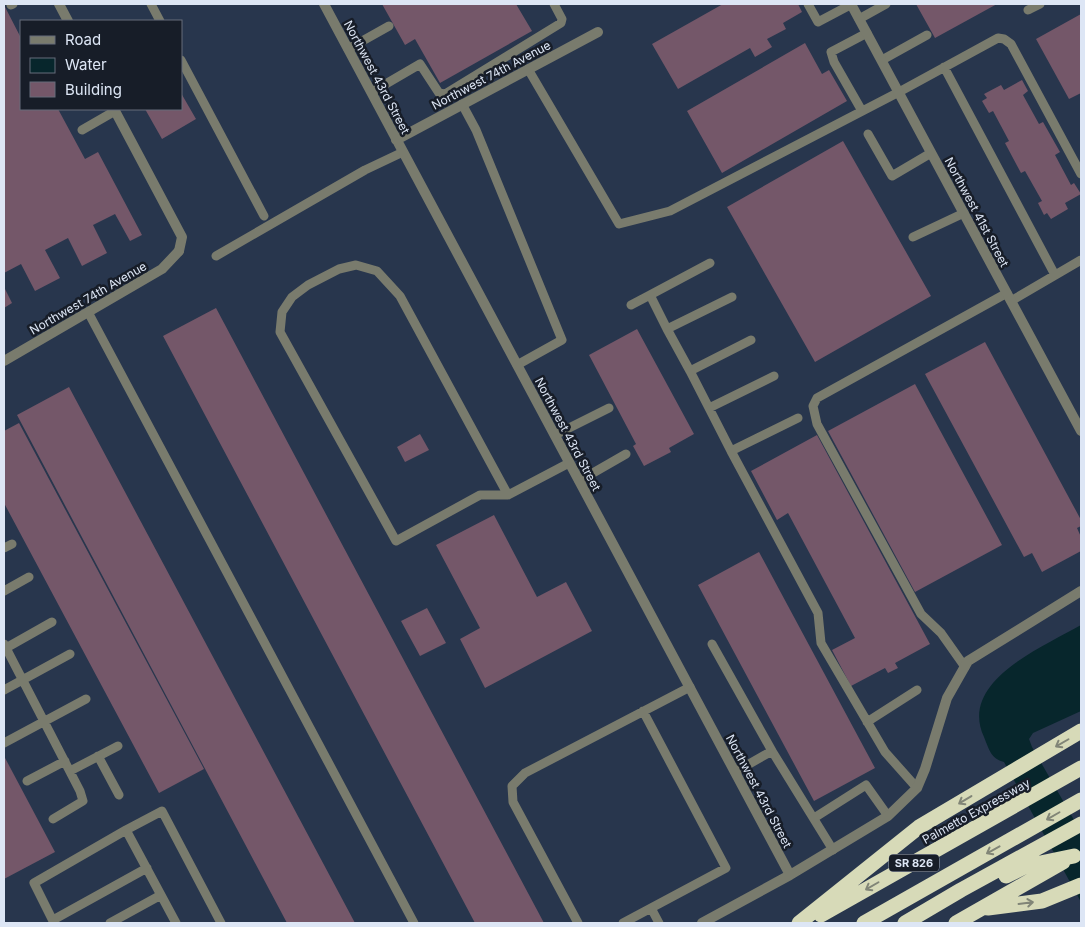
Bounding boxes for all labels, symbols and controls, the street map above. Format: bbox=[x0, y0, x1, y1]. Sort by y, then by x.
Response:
street label: Northwest 43rd Street bbox=[341, 18, 413, 136]
legend bbox=[20, 20, 182, 110]
text: Road bbox=[65, 30, 101, 49]
street label: Northwest 74th Avenue bbox=[429, 37, 553, 113]
text: Water bbox=[65, 55, 107, 74]
text: Building bbox=[65, 80, 122, 99]
street label: Northwest 41st Street bbox=[942, 155, 1012, 269]
street label: Northwest 74th Avenue bbox=[27, 258, 149, 338]
street label: Northwest 43rd Street bbox=[532, 375, 604, 493]
street label: Northwest 43rd Street bbox=[723, 732, 795, 850]
one-way arrow bbox=[1055, 738, 1069, 748]
street label: Palmetto Expressway bbox=[919, 775, 1033, 847]
one-way arrow bbox=[958, 795, 972, 805]
one-way arrow bbox=[1047, 812, 1061, 822]
one-way arrow bbox=[986, 846, 1001, 856]
road number: SR 826 bbox=[889, 854, 939, 871]
one-way arrow bbox=[866, 882, 880, 892]
one-way arrow bbox=[1017, 898, 1033, 908]

